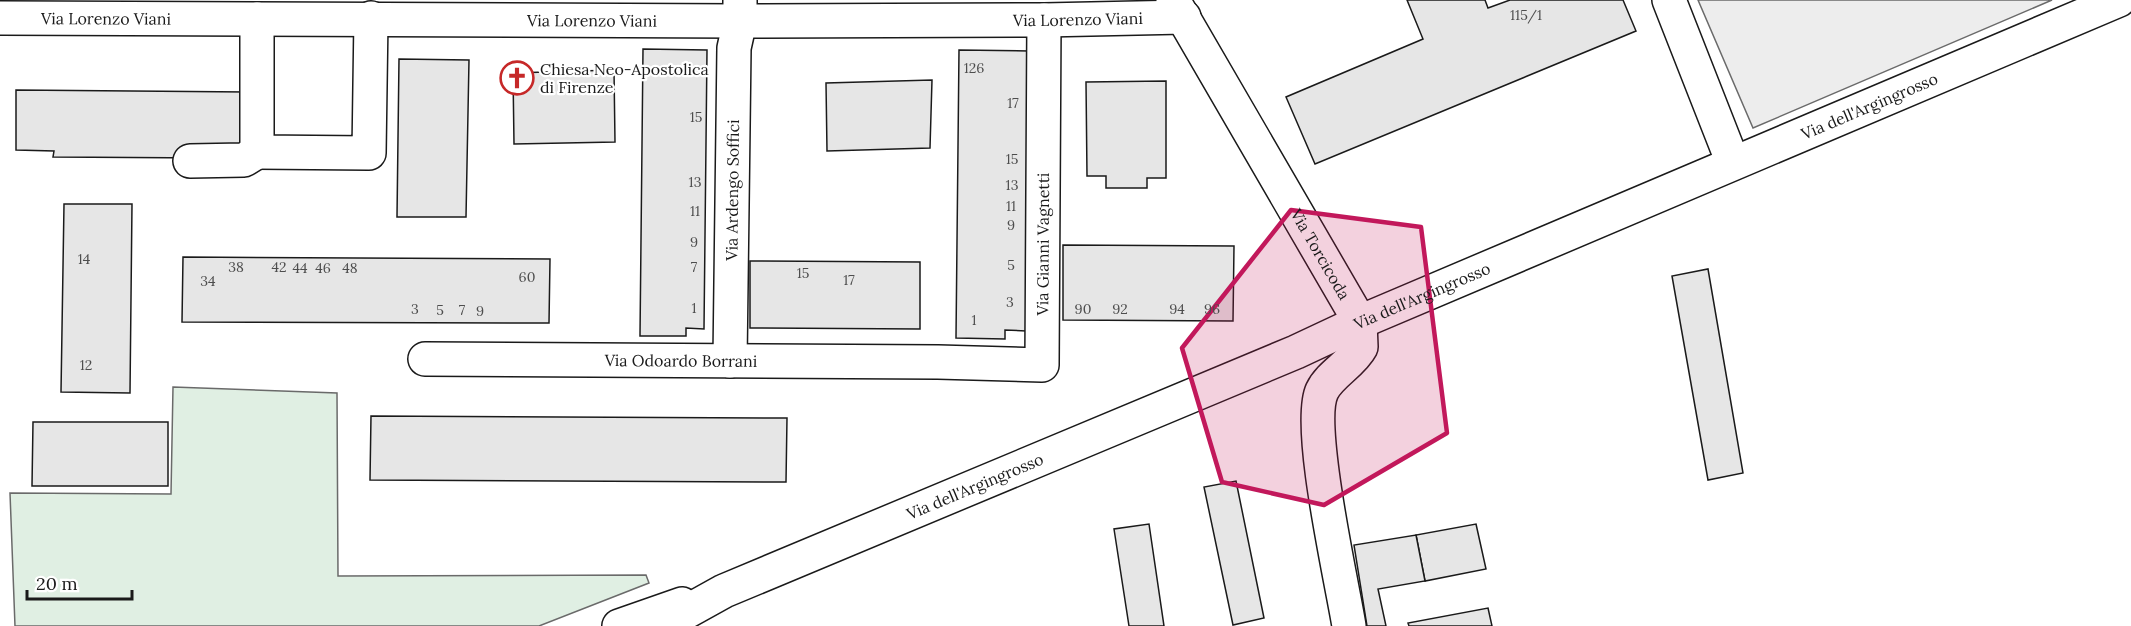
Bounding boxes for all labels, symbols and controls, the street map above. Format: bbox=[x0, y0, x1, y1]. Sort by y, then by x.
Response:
house number: 115/1 bbox=[1510, 6, 1542, 24]
street label: Via Lorenzo Viani bbox=[40, 8, 171, 29]
street label: Via Lorenzo Viani bbox=[1012, 8, 1143, 30]
street label: Via Lorenzo Viani bbox=[526, 10, 657, 31]
place label: Chiesa Neo-Apostolica di Firenze bbox=[540, 59, 709, 97]
house number: 126 bbox=[964, 59, 984, 77]
church icon: Chiesa Neo-Apostolica di Firenze bbox=[499, 60, 535, 96]
street label: Via dell'Argingrosso bbox=[1797, 68, 1941, 144]
house number: 17 bbox=[1007, 94, 1019, 112]
house number: 15 bbox=[690, 108, 702, 126]
street label: Via Ardengo Soffici bbox=[721, 119, 743, 262]
house number: 15 bbox=[1006, 150, 1018, 168]
house number: 13 bbox=[689, 173, 702, 191]
street label: Via Gianni Vagnetti bbox=[1032, 173, 1053, 317]
house number: 13 bbox=[1006, 176, 1019, 194]
house number: 11 bbox=[1006, 197, 1016, 215]
house number: 11 bbox=[690, 202, 700, 220]
street label: Via Torcicoda bbox=[1286, 204, 1355, 303]
house number: 9 bbox=[1007, 216, 1015, 234]
house number: 9 bbox=[690, 233, 698, 251]
house number: 14 bbox=[78, 250, 91, 268]
house number: 5 bbox=[1007, 256, 1015, 274]
house number: 38 bbox=[228, 258, 244, 276]
house number: 42 bbox=[271, 258, 287, 276]
house number: 7 bbox=[691, 258, 698, 276]
street label: Via dell'Argingrosso bbox=[1350, 258, 1493, 334]
house number: 44 bbox=[292, 259, 308, 277]
house number: 46 bbox=[315, 259, 331, 277]
house number: 48 bbox=[342, 259, 358, 277]
house number: 15 bbox=[797, 264, 809, 282]
house number: 60 bbox=[519, 268, 535, 286]
house number: 17 bbox=[843, 271, 855, 289]
house number: 34 bbox=[200, 272, 216, 290]
house number: 3 bbox=[1006, 293, 1014, 311]
house number: 1 bbox=[691, 299, 697, 317]
house number: 3 bbox=[411, 300, 419, 318]
house number: 90 bbox=[1075, 300, 1091, 318]
house number: 92 bbox=[1112, 300, 1128, 318]
house number: 94 bbox=[1169, 300, 1185, 318]
house number: 96 bbox=[1204, 300, 1220, 318]
house number: 5 bbox=[436, 301, 444, 319]
house number: 7 bbox=[459, 301, 466, 319]
house number: 9 bbox=[476, 302, 484, 320]
house number: 1 bbox=[971, 311, 977, 329]
street label: Via Odoardo Borrani bbox=[604, 350, 757, 371]
house number: 12 bbox=[80, 356, 92, 374]
street label: Via dell'Argingrosso bbox=[903, 449, 1046, 524]
scale bar bbox=[27, 563, 132, 601]
text: 20 m bbox=[36, 572, 78, 595]

